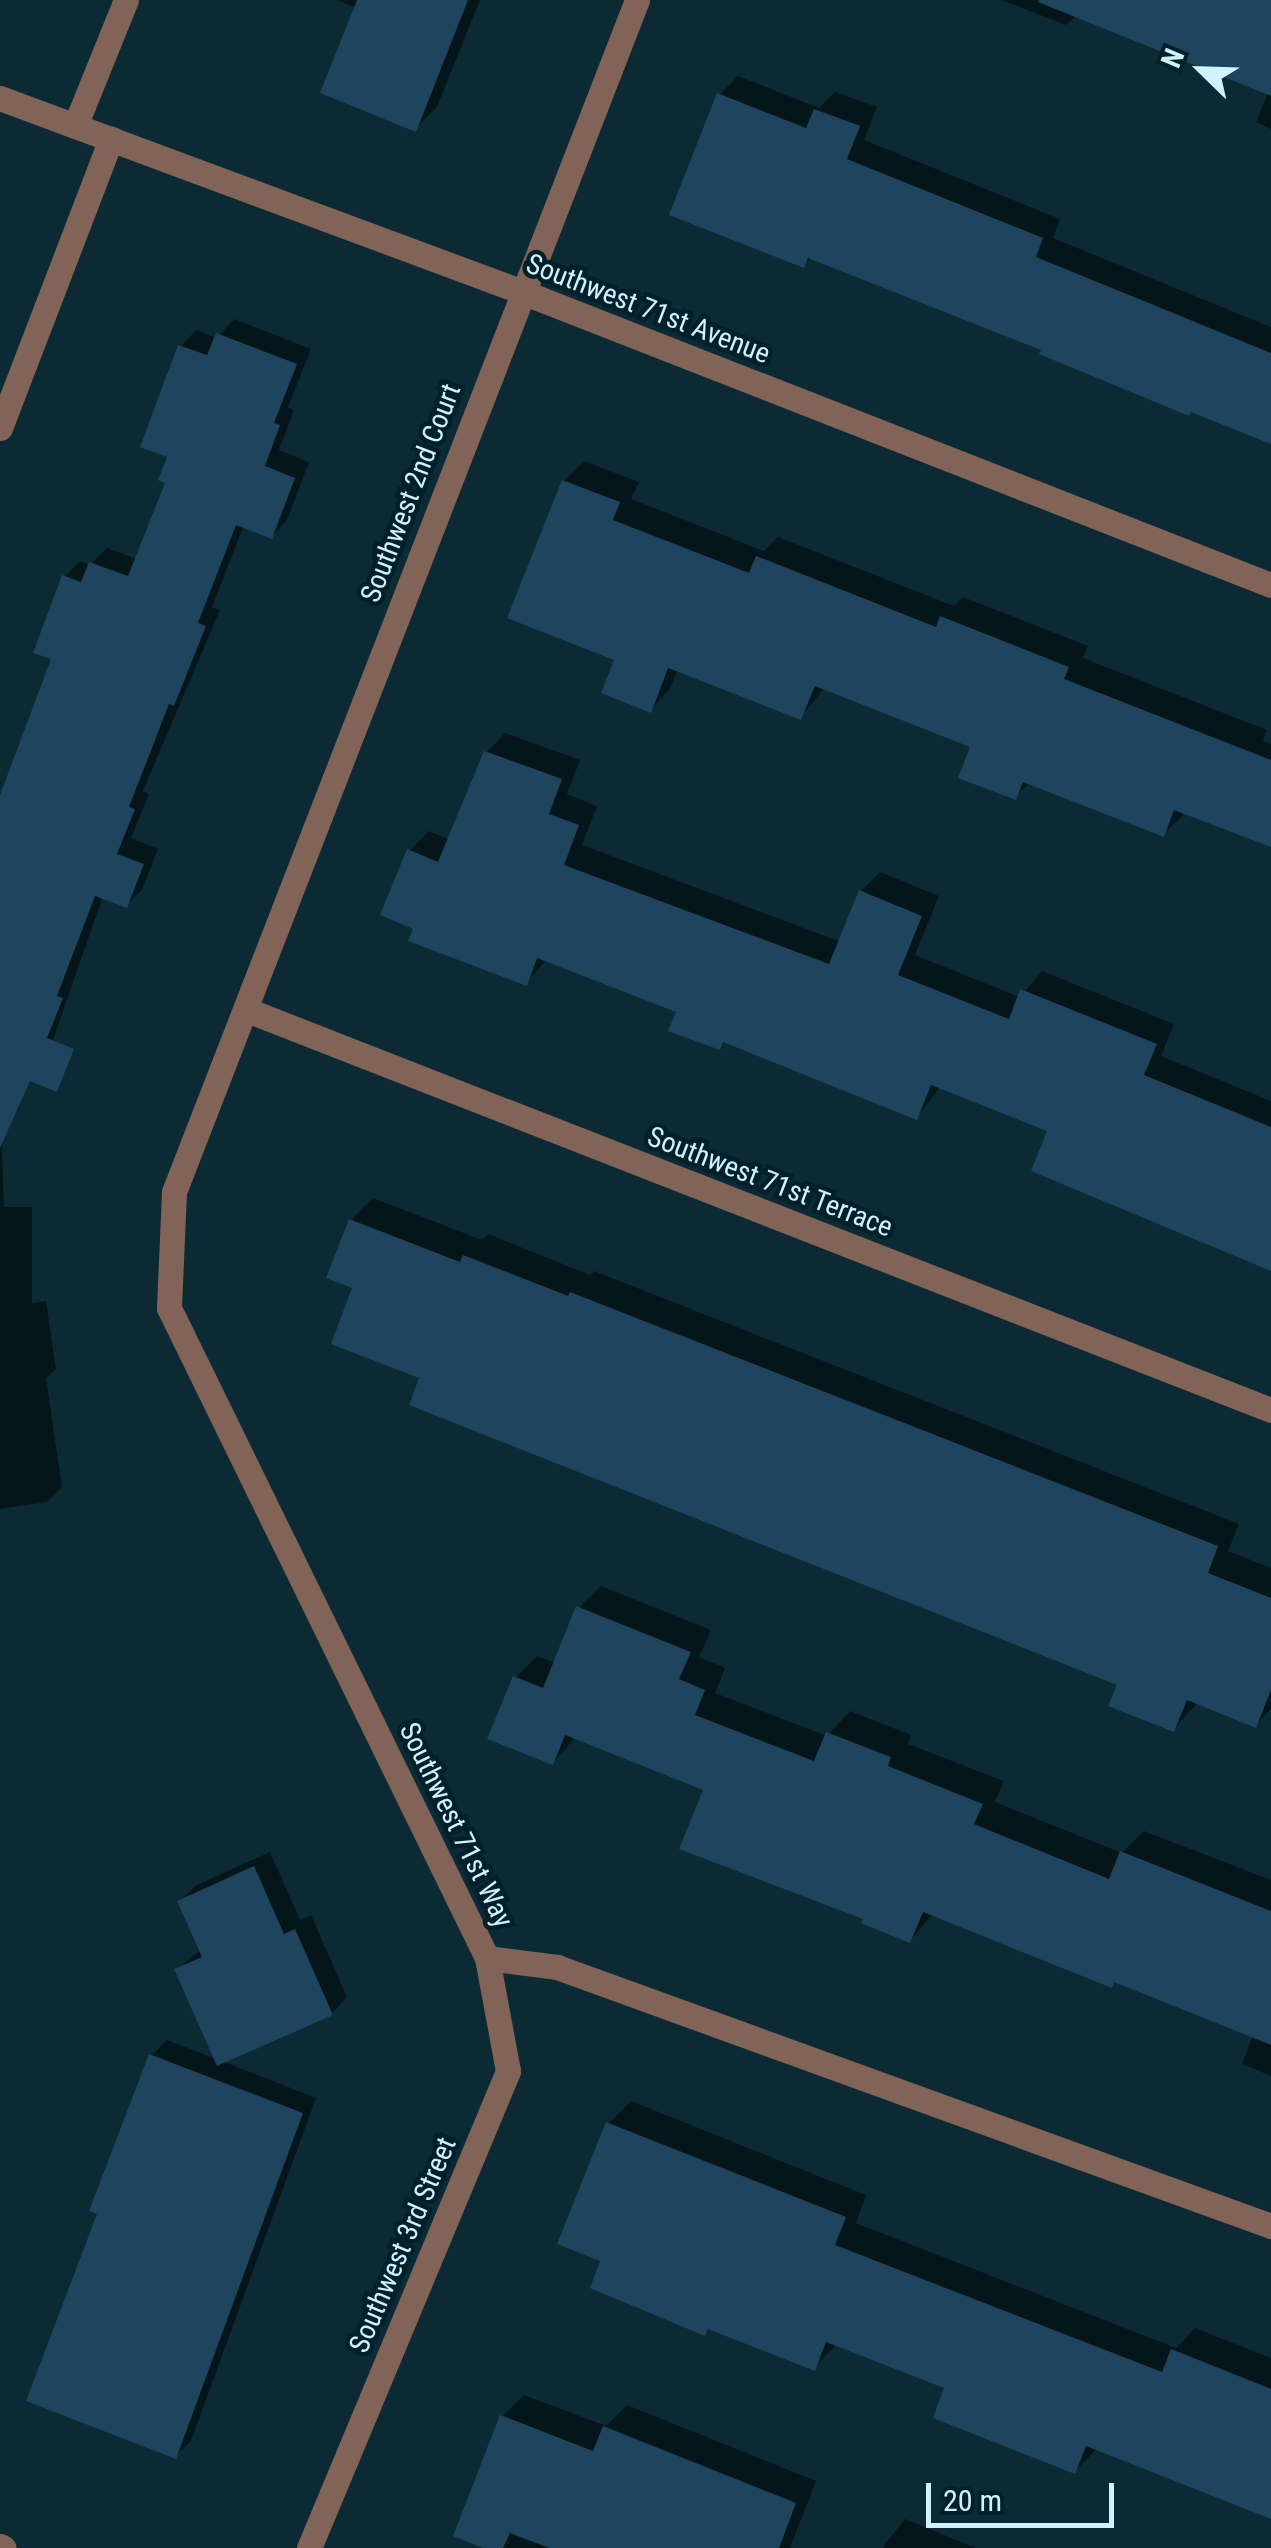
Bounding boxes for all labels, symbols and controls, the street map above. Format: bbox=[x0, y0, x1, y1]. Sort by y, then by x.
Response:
north arrow bbox=[1151, 20, 1251, 120]
text: N bbox=[1154, 44, 1191, 72]
street label: Southwest 71st Avenue bbox=[521, 247, 775, 371]
street label: Southwest 2nd Court bbox=[354, 379, 468, 607]
street label: Southwest 71st Terrace bbox=[643, 1120, 897, 1244]
street label: Southwest 71st Way bbox=[392, 1717, 520, 1933]
street label: Southwest 3rd Street bbox=[342, 2132, 464, 2358]
scale bar bbox=[931, 2463, 1118, 2525]
text: 20 m bbox=[943, 2483, 1002, 2518]

